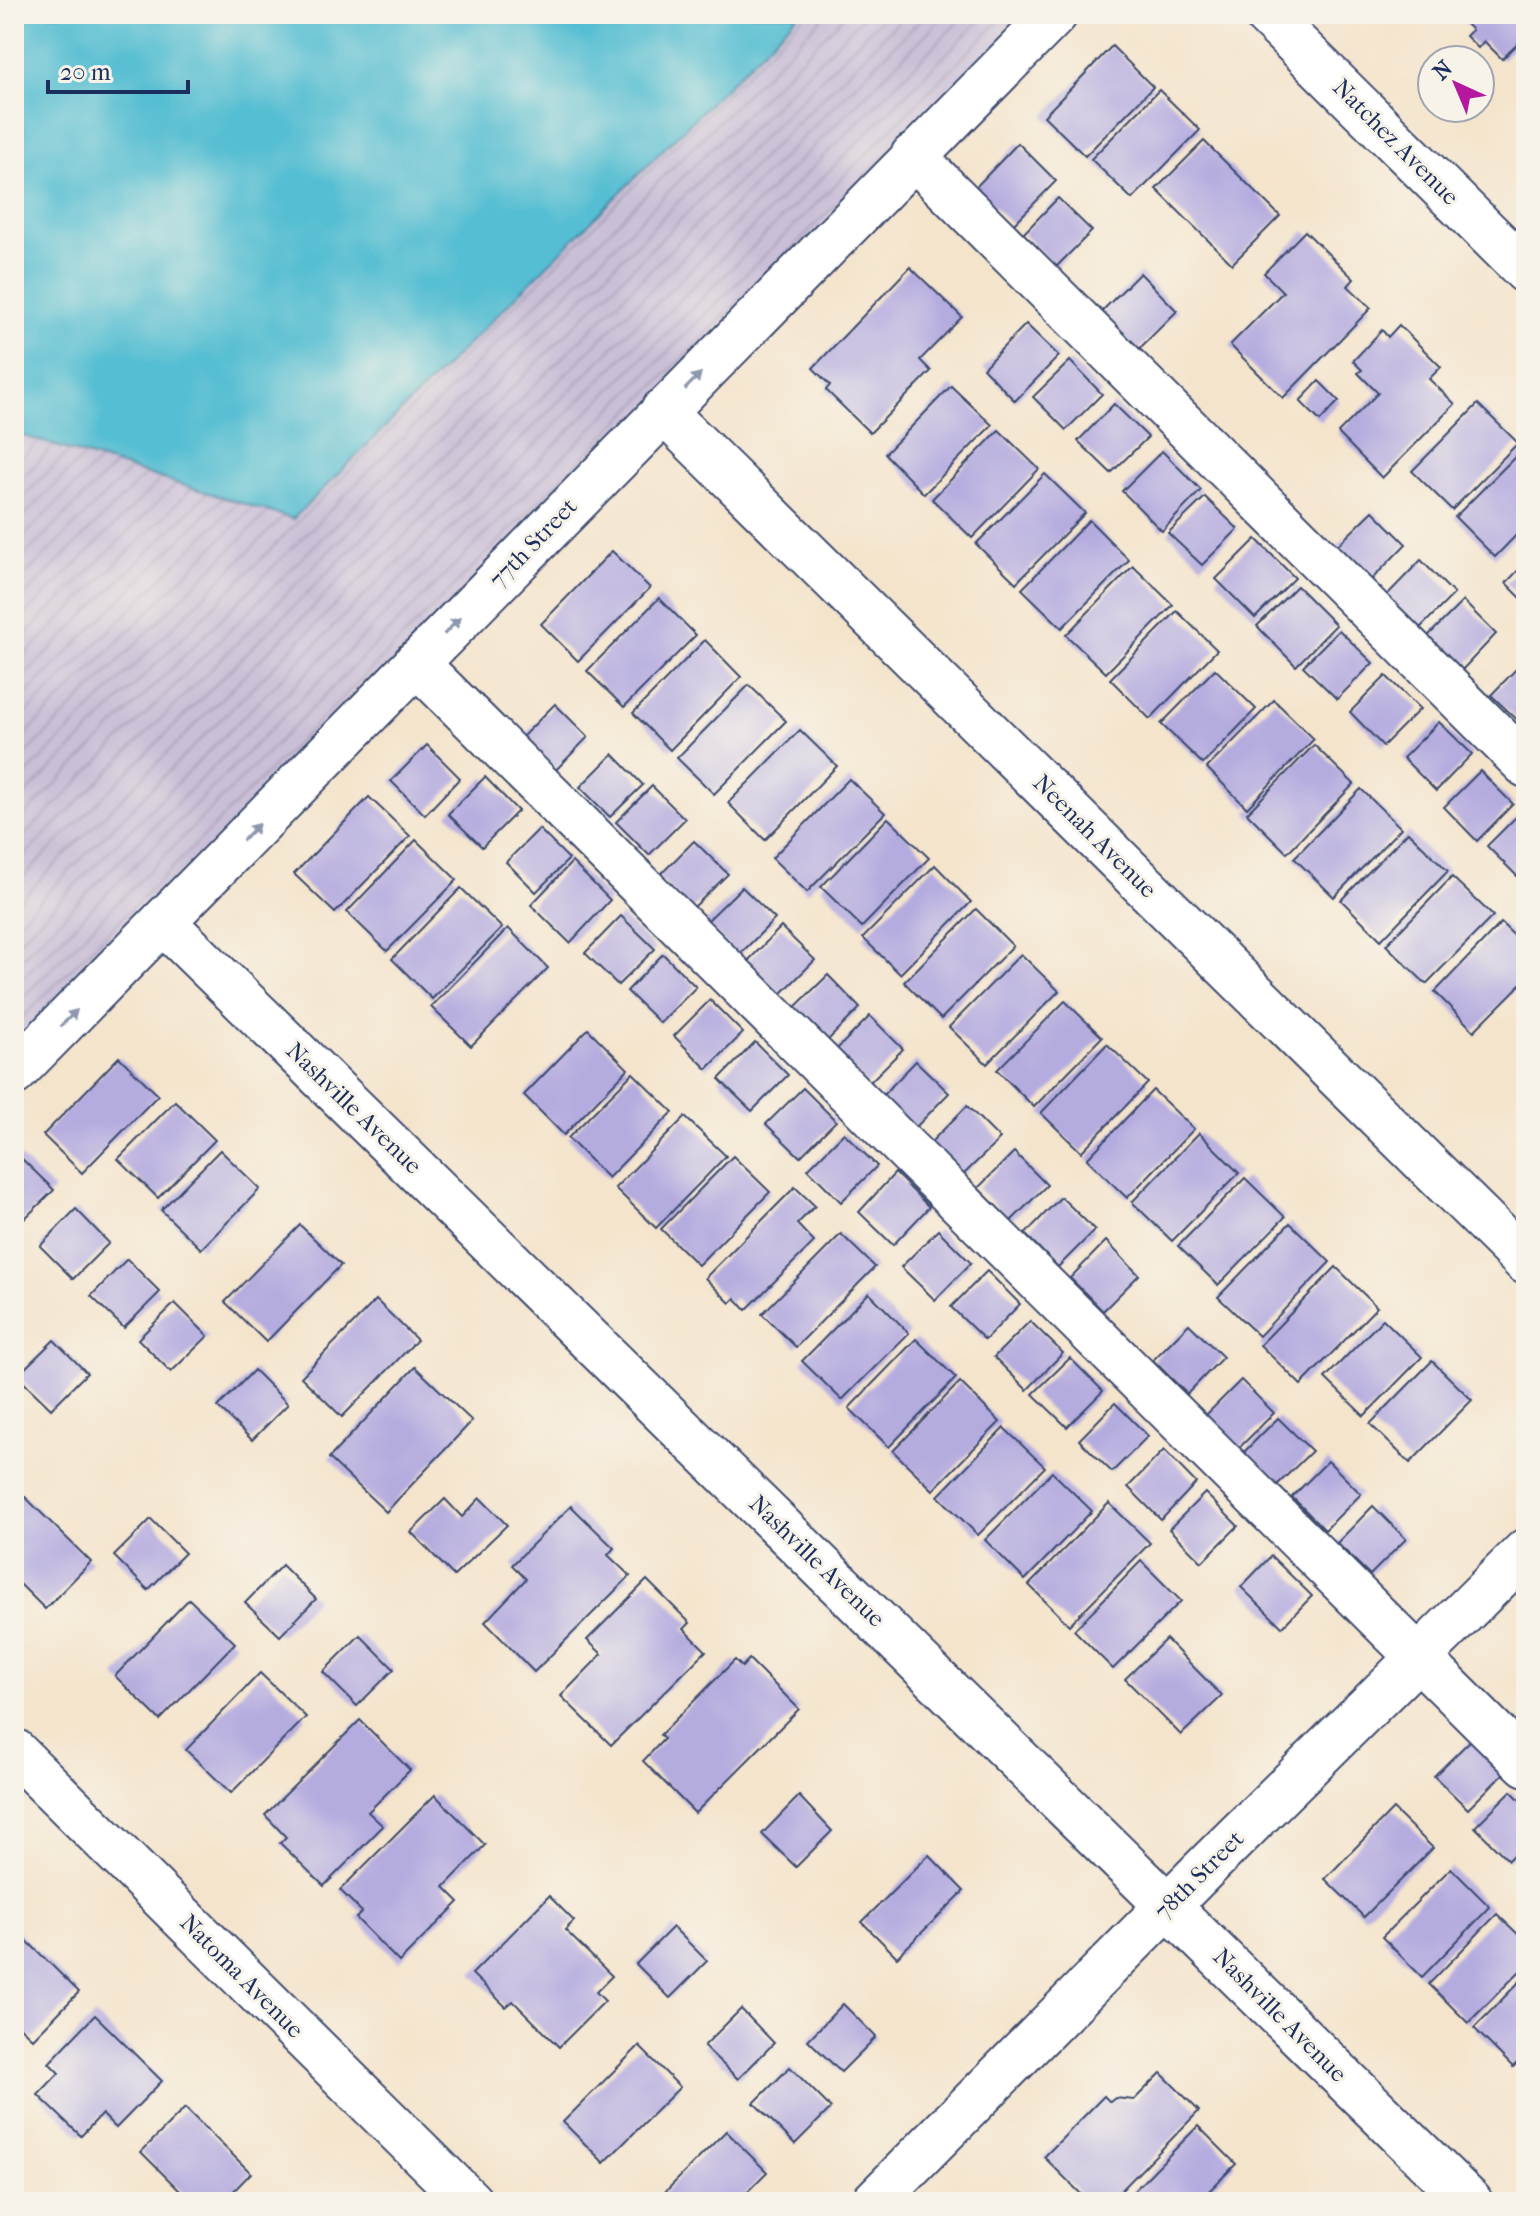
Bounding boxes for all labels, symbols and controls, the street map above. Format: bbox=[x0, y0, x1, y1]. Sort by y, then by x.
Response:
scale bar bbox=[48, 44, 188, 94]
north arrow bbox=[1416, 44, 1496, 124]
text: N bbox=[1428, 55, 1458, 85]
text: 20 m bbox=[60, 58, 111, 86]
street label: Natchez Avenue bbox=[1327, 73, 1465, 211]
one-way arrow bbox=[683, 372, 702, 391]
street label: 77th Street bbox=[483, 492, 583, 594]
one-way arrow bbox=[442, 617, 461, 636]
street label: Neenah Avenue bbox=[1028, 769, 1162, 903]
one-way arrow bbox=[241, 823, 259, 842]
one-way arrow bbox=[59, 1009, 78, 1028]
street label: Nashville Avenue bbox=[281, 1036, 428, 1180]
street label: Nashville Avenue bbox=[744, 1489, 891, 1633]
street label: 78th Street bbox=[1149, 1824, 1250, 1925]
street label: Natoma Avenue bbox=[174, 1908, 310, 2044]
street label: Nashville Avenue bbox=[1207, 1942, 1353, 2088]

